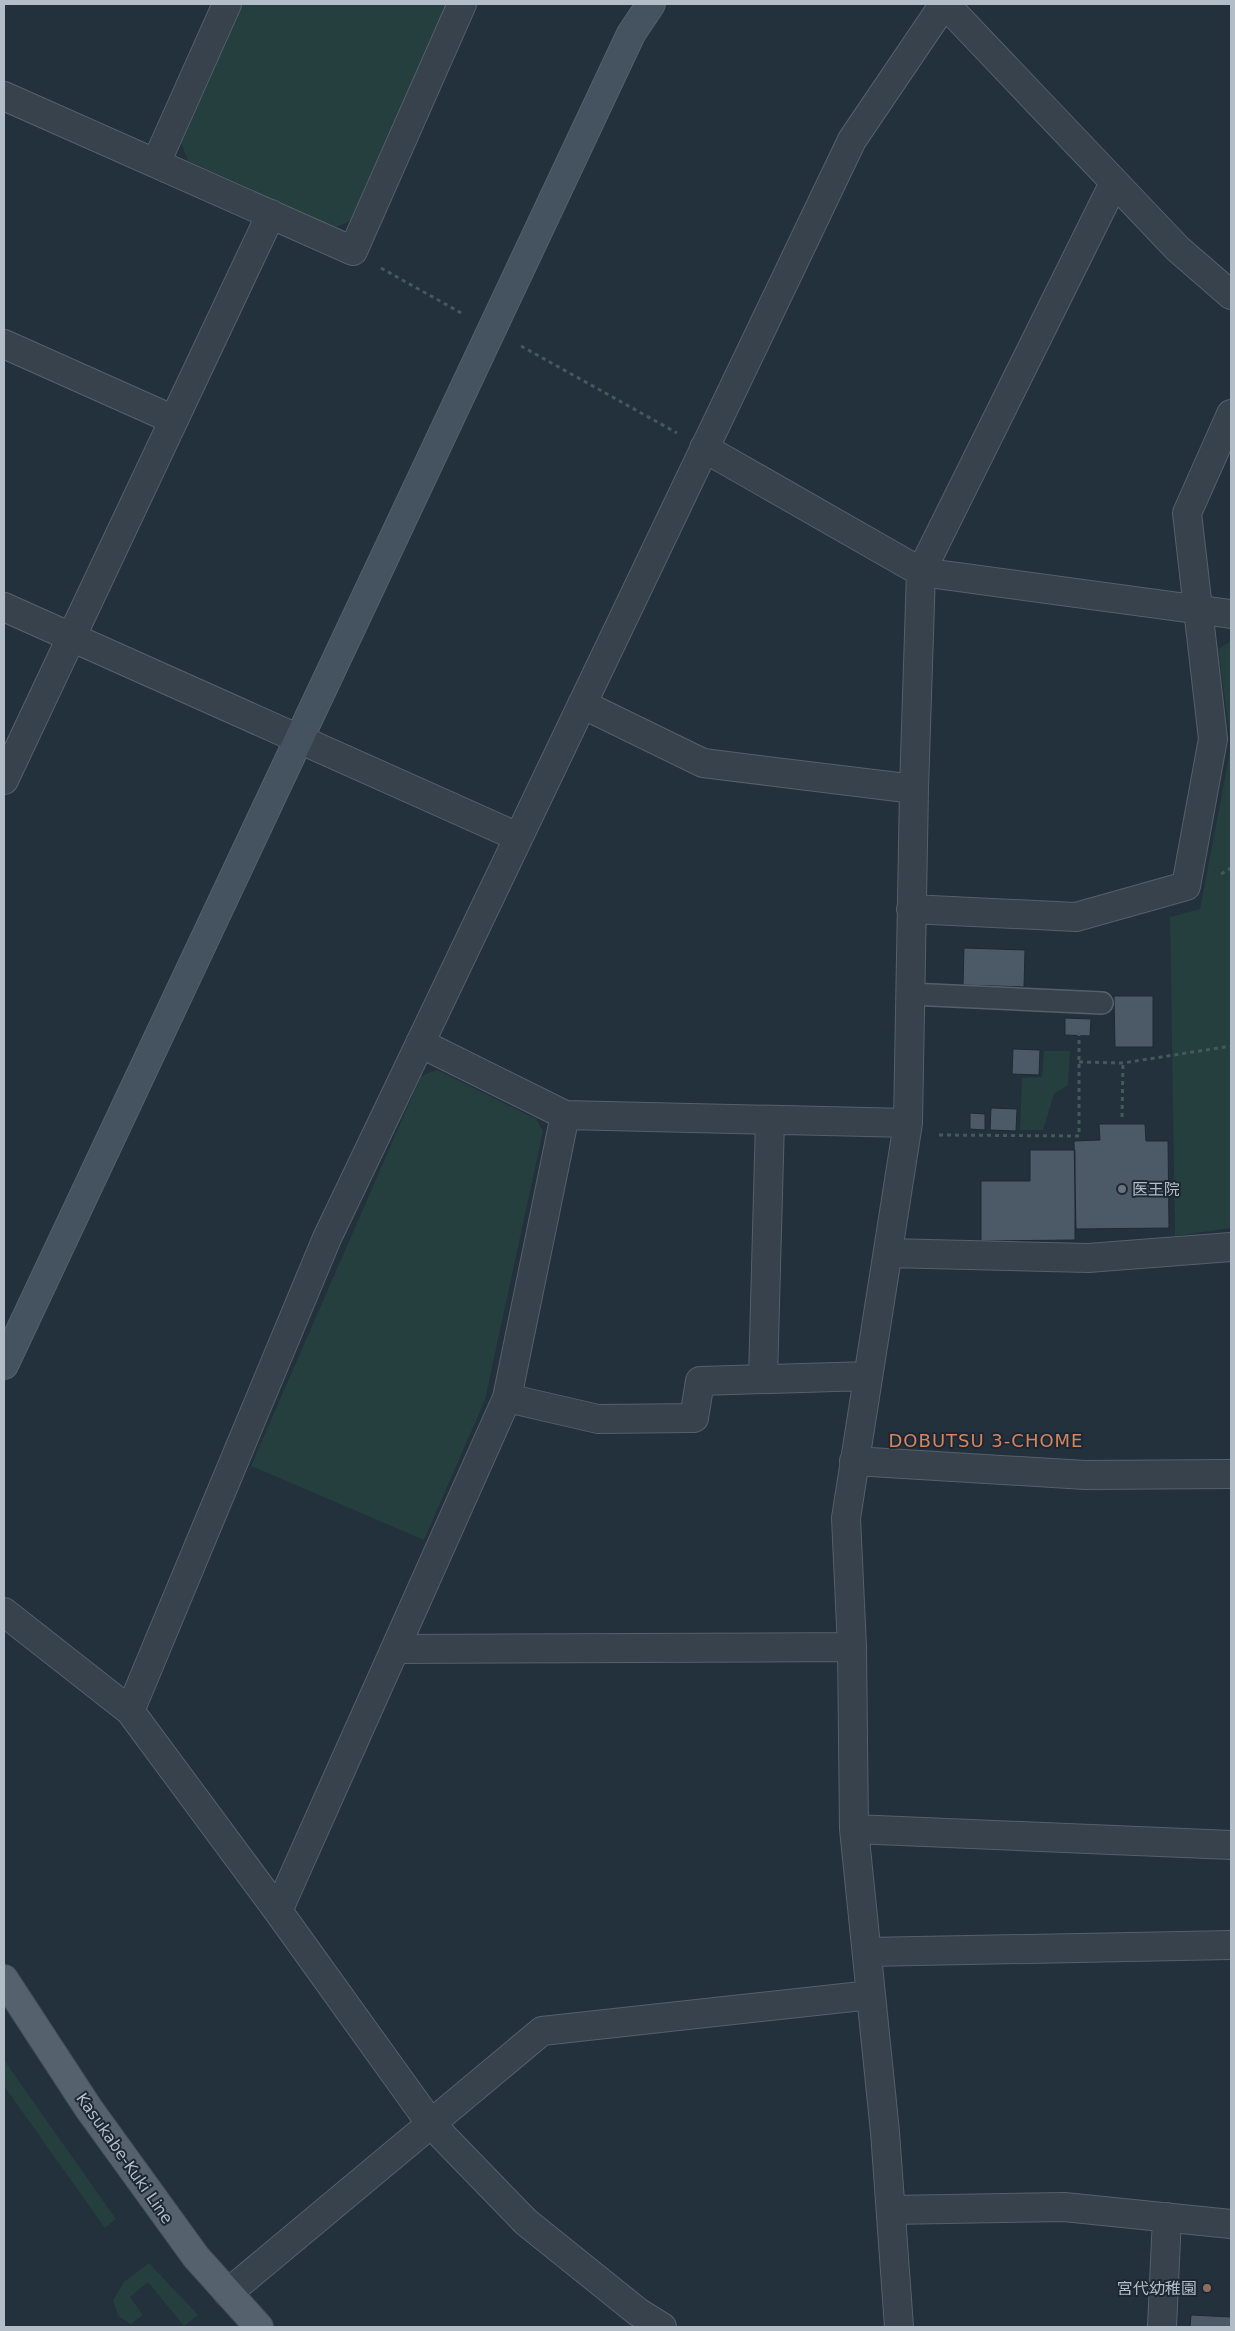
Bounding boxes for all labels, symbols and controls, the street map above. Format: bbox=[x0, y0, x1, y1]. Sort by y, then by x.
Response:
place label: 医王院 bbox=[1132, 1180, 1180, 1199]
marker: 医王院 bbox=[1116, 1183, 1128, 1195]
district label: DOBUTSU 3-CHOME bbox=[889, 1430, 1084, 1451]
street label: Kasukabe-Kuki Line bbox=[72, 2089, 177, 2227]
place label: 宮代幼稚園 bbox=[1117, 2279, 1197, 2298]
marker: 宮代幼稚園 bbox=[1201, 2282, 1213, 2294]

